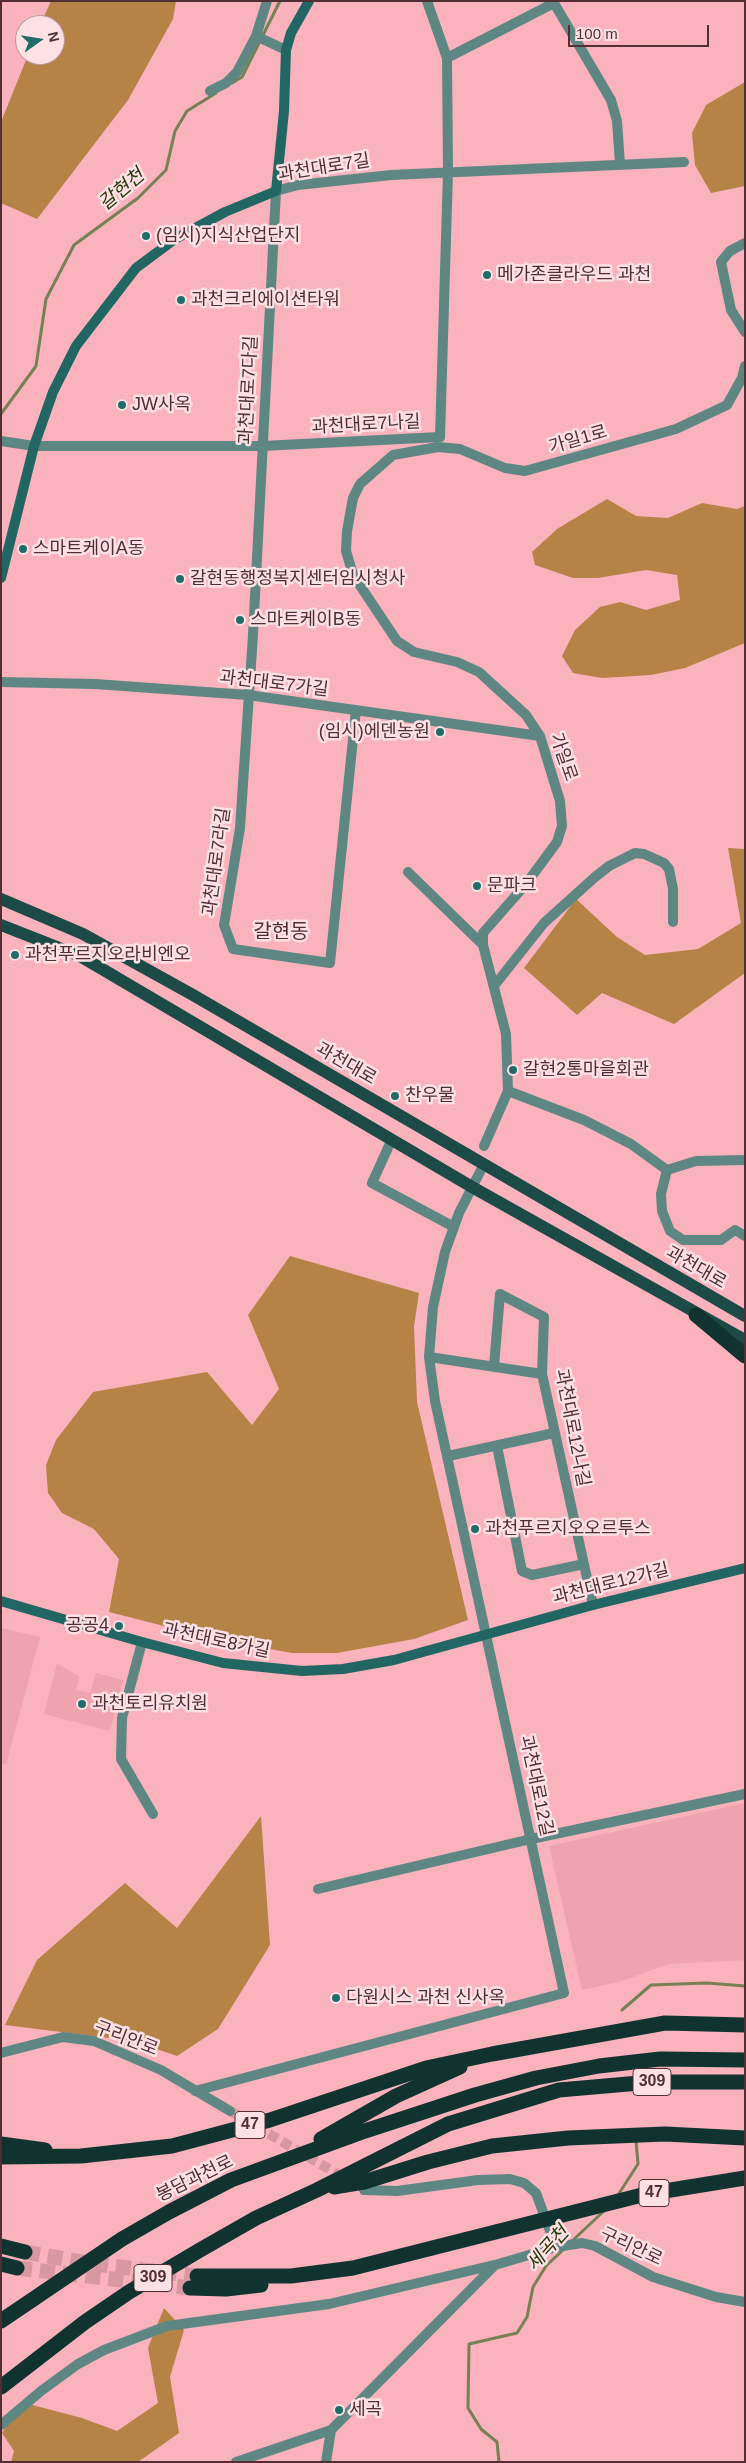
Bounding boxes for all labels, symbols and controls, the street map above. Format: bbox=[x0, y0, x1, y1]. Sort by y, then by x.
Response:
north arrow bbox=[15, 15, 65, 65]
scale bar bbox=[571, 15, 712, 47]
text: 100 m bbox=[576, 25, 618, 42]
text: N bbox=[45, 30, 63, 44]
street label: 과천대로7길 bbox=[276, 150, 372, 186]
water label: 갈현천 bbox=[95, 164, 149, 216]
place label: (임시)지식산업단지 bbox=[156, 225, 300, 247]
marker: (임시)지식산업단지 bbox=[140, 230, 152, 242]
place label: 메가존클라우드 과천 bbox=[497, 264, 651, 286]
marker: 메가존클라우드 과천 bbox=[481, 269, 493, 281]
place label: 과천크리에이션타워 bbox=[191, 289, 340, 311]
marker: 과천크리에이션타워 bbox=[175, 294, 187, 306]
street label: 과천대로7다길 bbox=[235, 335, 263, 445]
place label: JW사옥 bbox=[132, 394, 191, 416]
marker: JW사옥 bbox=[116, 399, 128, 411]
street label: 과천대로7나길 bbox=[311, 411, 421, 439]
street label: 가일1로 bbox=[546, 421, 610, 459]
place label: 스마트케이A동 bbox=[33, 538, 144, 560]
marker: 스마트케이A동 bbox=[17, 543, 29, 555]
place label: 갈현동행정복지센터임시청사 bbox=[190, 568, 405, 590]
marker: 갈현동행정복지센터임시청사 bbox=[174, 573, 186, 585]
place label: 스마트케이B동 bbox=[250, 609, 361, 631]
marker: 스마트케이B동 bbox=[234, 614, 246, 626]
street label: 과천대로7가길 bbox=[218, 667, 330, 701]
place label: (임시)에덴농원 bbox=[319, 721, 430, 743]
marker: (임시)에덴농원 bbox=[434, 726, 446, 738]
street label: 가일로 bbox=[545, 730, 581, 784]
street label: 과천대로7라길 bbox=[199, 806, 235, 918]
place label: 문파크 bbox=[487, 875, 537, 897]
marker: 문파크 bbox=[471, 880, 483, 892]
district label: 갈현동 bbox=[253, 920, 309, 944]
place label: 과천푸르지오라비엔오 bbox=[25, 944, 191, 966]
marker: 과천푸르지오라비엔오 bbox=[9, 949, 21, 961]
street label: 과천대로 bbox=[312, 1038, 380, 1090]
place label: 갈현2통마을회관 bbox=[523, 1059, 649, 1081]
marker: 갈현2통마을회관 bbox=[507, 1064, 519, 1076]
place label: 찬우물 bbox=[405, 1085, 455, 1107]
marker: 찬우물 bbox=[389, 1090, 401, 1102]
street label: 과천대로 bbox=[662, 1242, 730, 1294]
street label: 과천대로12나길 bbox=[550, 1367, 594, 1489]
place label: 과천푸르지오오르투스 bbox=[485, 1518, 651, 1540]
marker: 과천푸르지오오르투스 bbox=[469, 1523, 481, 1535]
street label: 과천대로12가길 bbox=[550, 1559, 672, 1609]
place label: 공공4 bbox=[66, 1615, 109, 1637]
street label: 과천대로8가길 bbox=[160, 1619, 272, 1663]
marker: 공공4 bbox=[113, 1620, 125, 1632]
place label: 과천토리유치원 bbox=[92, 1693, 208, 1715]
marker: 과천토리유치원 bbox=[76, 1698, 88, 1710]
street label: 과천대로12길 bbox=[515, 1733, 557, 1839]
place label: 다원시스 과천 신사옥 bbox=[346, 1987, 505, 2009]
marker: 다원시스 과천 신사옥 bbox=[330, 1992, 342, 2004]
street label: 구리안로 bbox=[91, 2017, 161, 2061]
road number: 309 bbox=[633, 2068, 671, 2096]
road number: 47 bbox=[235, 2112, 265, 2138]
street label: 봉담과천로 bbox=[153, 2151, 237, 2207]
road number: 47 bbox=[639, 2180, 669, 2206]
water label: 세곡천 bbox=[522, 2222, 574, 2276]
street label: 구리안로 bbox=[596, 2223, 666, 2271]
road number: 309 bbox=[134, 2264, 172, 2292]
place label: 세곡 bbox=[349, 2399, 382, 2421]
marker: 세곡 bbox=[333, 2404, 345, 2416]

